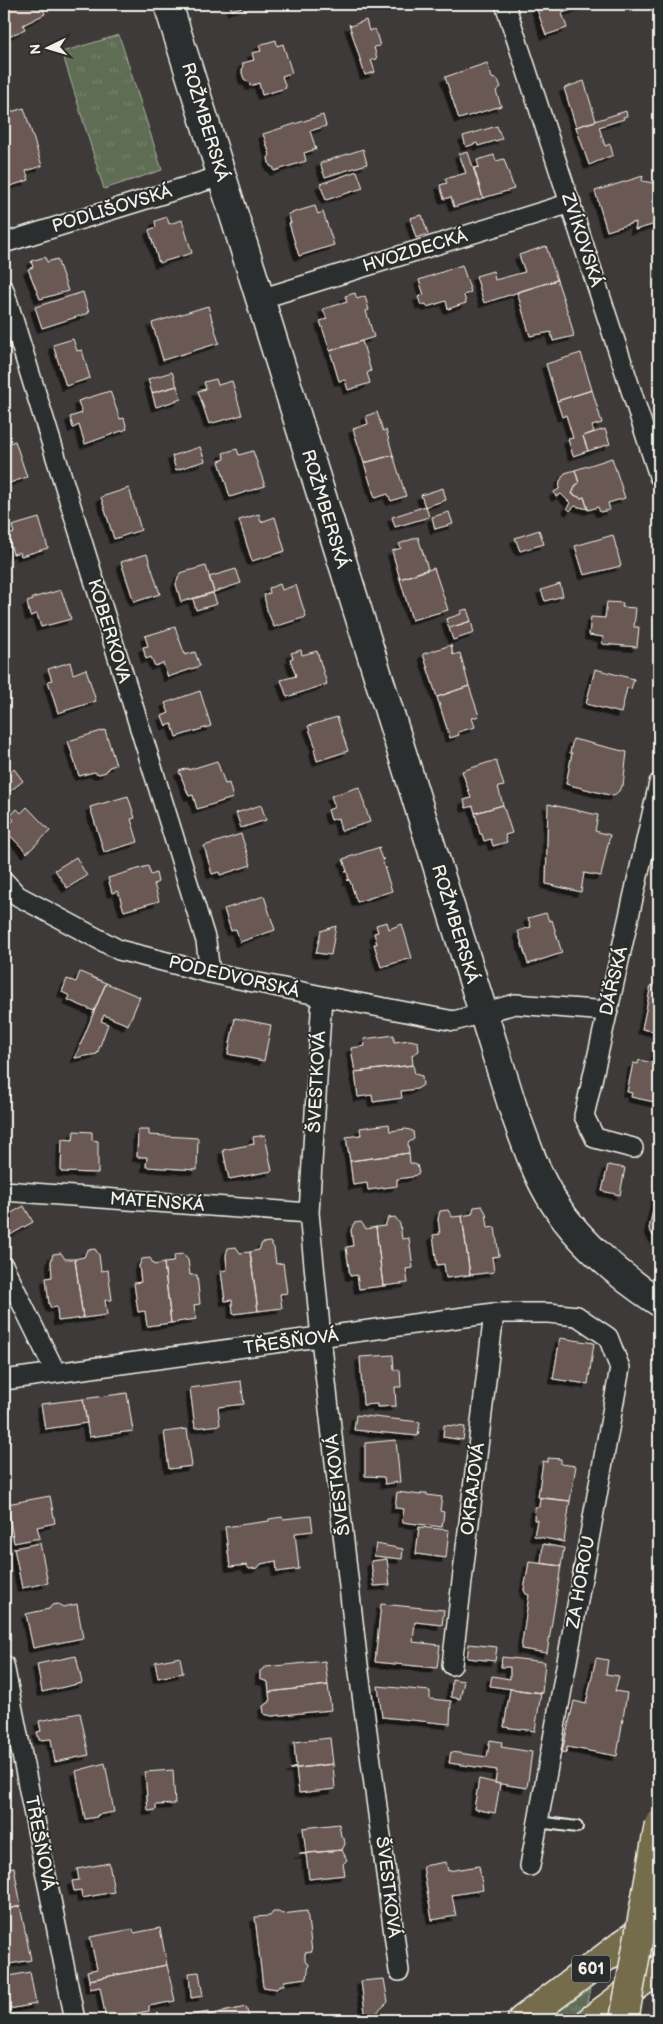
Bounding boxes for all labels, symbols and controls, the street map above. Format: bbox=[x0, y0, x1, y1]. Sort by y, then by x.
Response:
north arrow bbox=[22, 22, 72, 72]
text: N bbox=[27, 43, 44, 55]
street label: ROŽMBERSKÁ bbox=[177, 59, 235, 185]
street label: PODLIŠOVSKÁ bbox=[49, 179, 175, 237]
street label: ZVÍKOVSKÁ bbox=[557, 189, 609, 290]
street label: HVOZDECKÁ bbox=[360, 223, 471, 277]
street label: ROŽMBERSKÁ bbox=[297, 446, 355, 572]
street label: KOBERKOVA bbox=[83, 577, 135, 685]
street label: ROŽMBERSKÁ bbox=[427, 861, 485, 987]
street label: DÁŘSKÁ bbox=[594, 943, 632, 1018]
street label: PODEDVORSKÁ bbox=[167, 950, 303, 1002]
street label: ŠVESTKOVÁ bbox=[302, 1030, 330, 1133]
street label: MATENSKÁ bbox=[109, 1186, 206, 1216]
street label: TŘEŠŇOVÁ bbox=[242, 1323, 341, 1359]
street label: ŠVESTKOVÁ bbox=[319, 1432, 355, 1537]
street label: OKRAJOVÁ bbox=[455, 1441, 489, 1536]
street label: ZA HOROU bbox=[562, 1534, 599, 1631]
street label: TŘEŠŇOVÁ bbox=[21, 1794, 62, 1893]
street label: ŠVESTKOVÁ bbox=[371, 1835, 407, 1940]
road number: 601 bbox=[572, 1956, 610, 1982]

